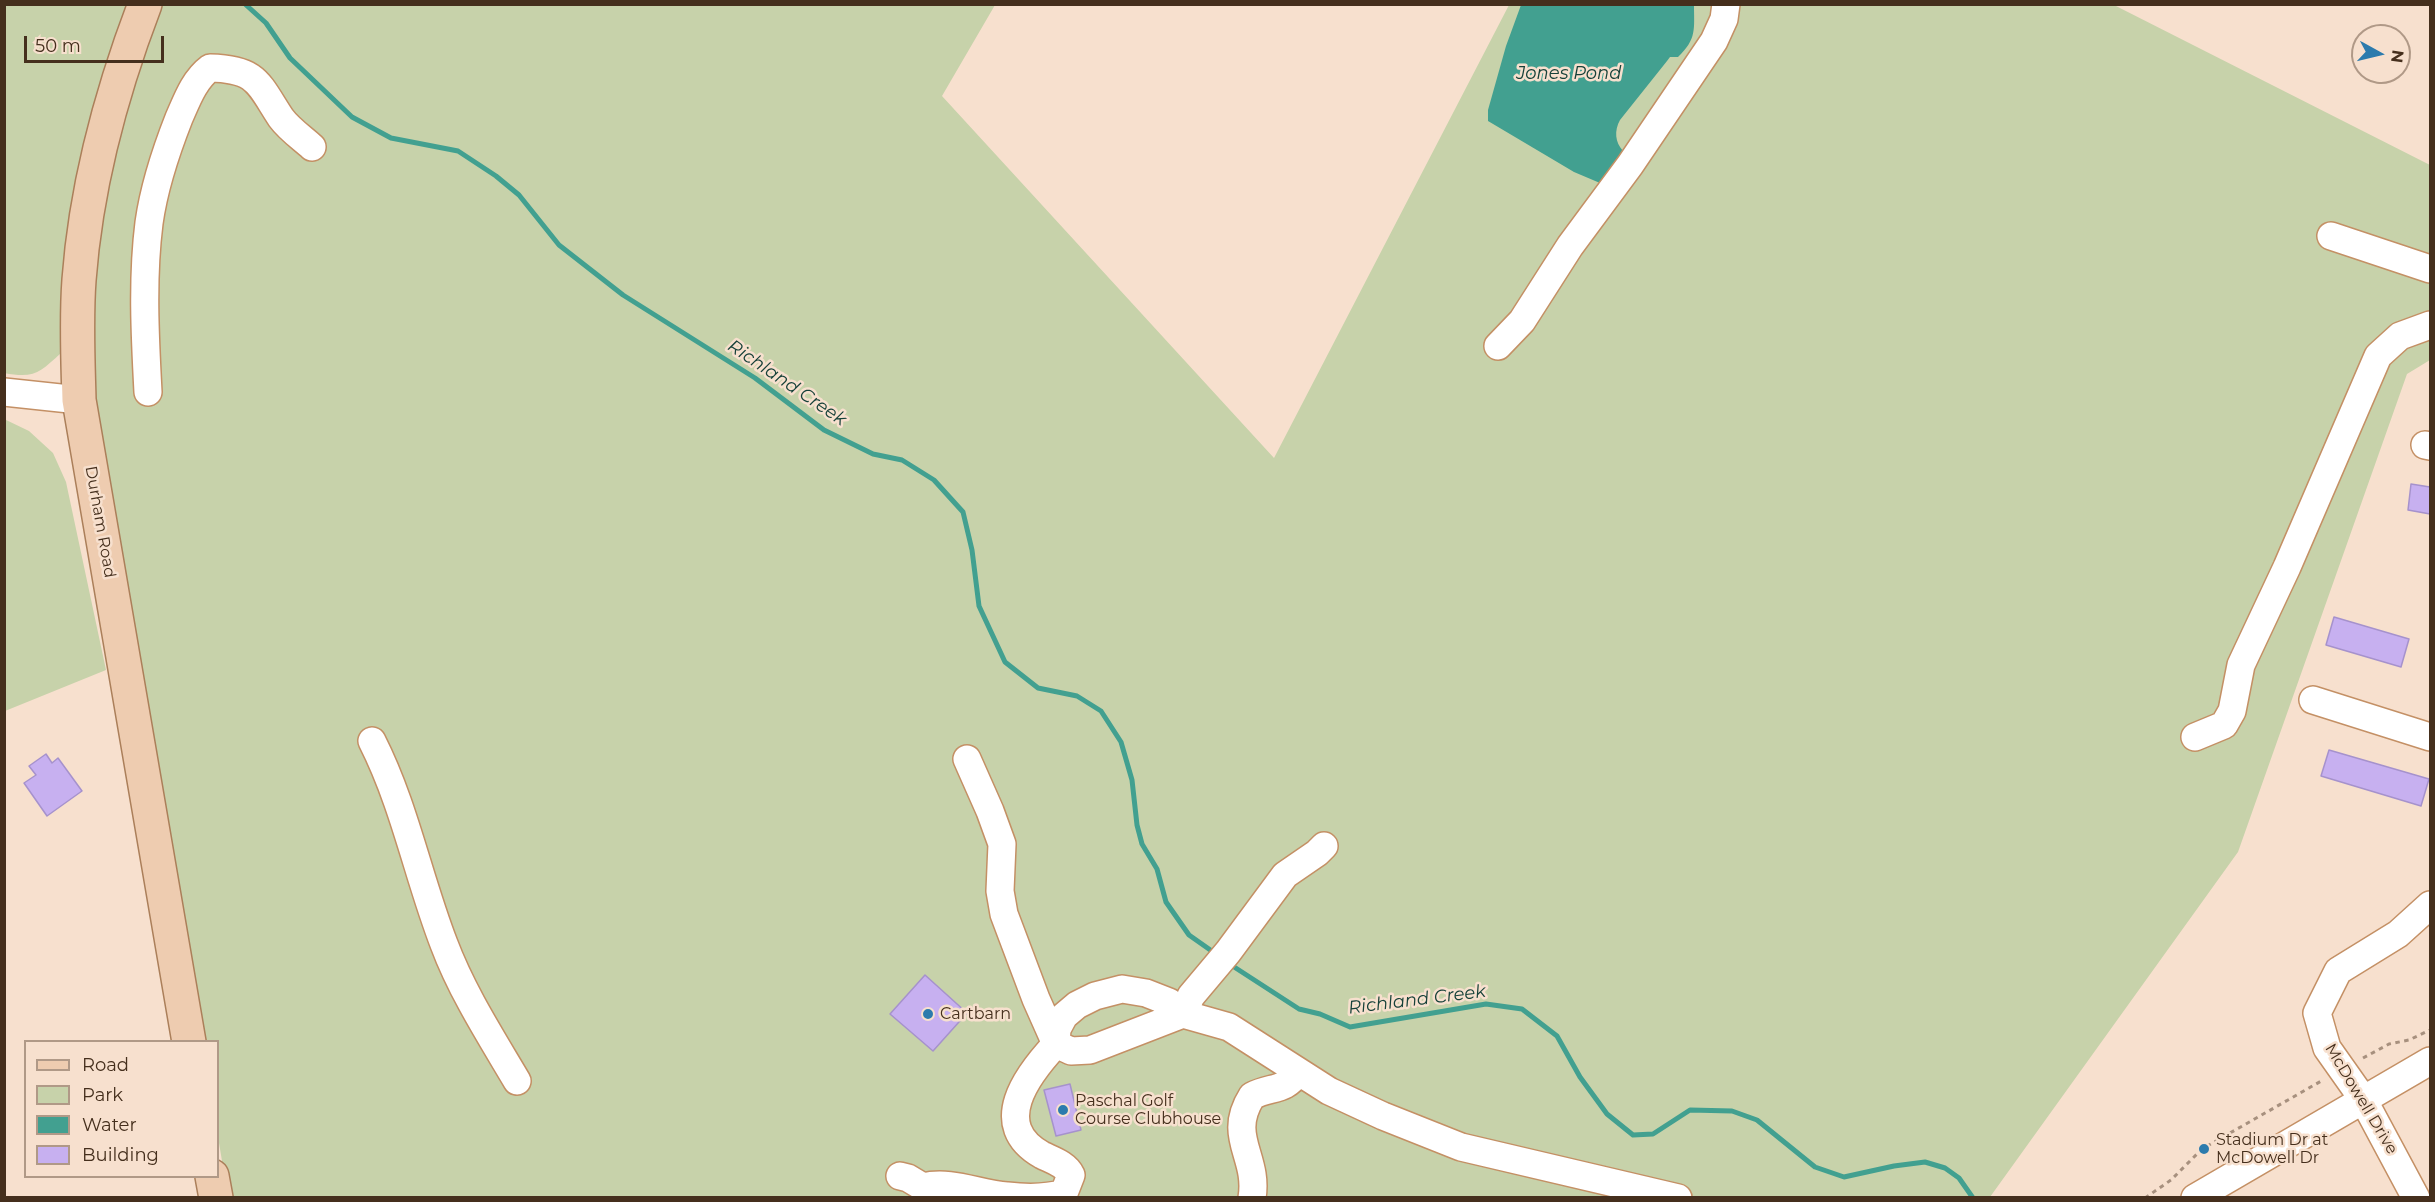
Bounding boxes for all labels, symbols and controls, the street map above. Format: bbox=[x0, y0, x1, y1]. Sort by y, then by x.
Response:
scale bar bbox=[27, 24, 166, 62]
north arrow bbox=[2351, 24, 2411, 84]
text: 50 m bbox=[35, 35, 81, 57]
text: N bbox=[2387, 49, 2408, 64]
water label: Jones Pond bbox=[1517, 63, 1621, 85]
water label: Richland Creek bbox=[724, 335, 850, 431]
street label: Durham Road bbox=[81, 464, 119, 580]
water label: Richland Creek bbox=[1347, 981, 1487, 1019]
place label: Cartbarn bbox=[940, 1004, 1011, 1024]
marker: Cartbarn bbox=[921, 1007, 935, 1021]
legend bbox=[24, 1040, 219, 1178]
street label: McDowell Drive bbox=[2320, 1040, 2402, 1158]
text: Road bbox=[82, 1054, 129, 1076]
text: Park bbox=[82, 1084, 123, 1106]
place label: Paschal Golf Course Clubhouse bbox=[1075, 1091, 1221, 1129]
marker: Paschal Golf Course Clubhouse bbox=[1056, 1103, 1070, 1117]
text: Water bbox=[82, 1114, 137, 1136]
place label: Stadium Dr at McDowell Dr bbox=[2216, 1130, 2328, 1168]
marker: Stadium Dr at McDowell Dr bbox=[2197, 1142, 2211, 1156]
text: Building bbox=[82, 1144, 159, 1166]

